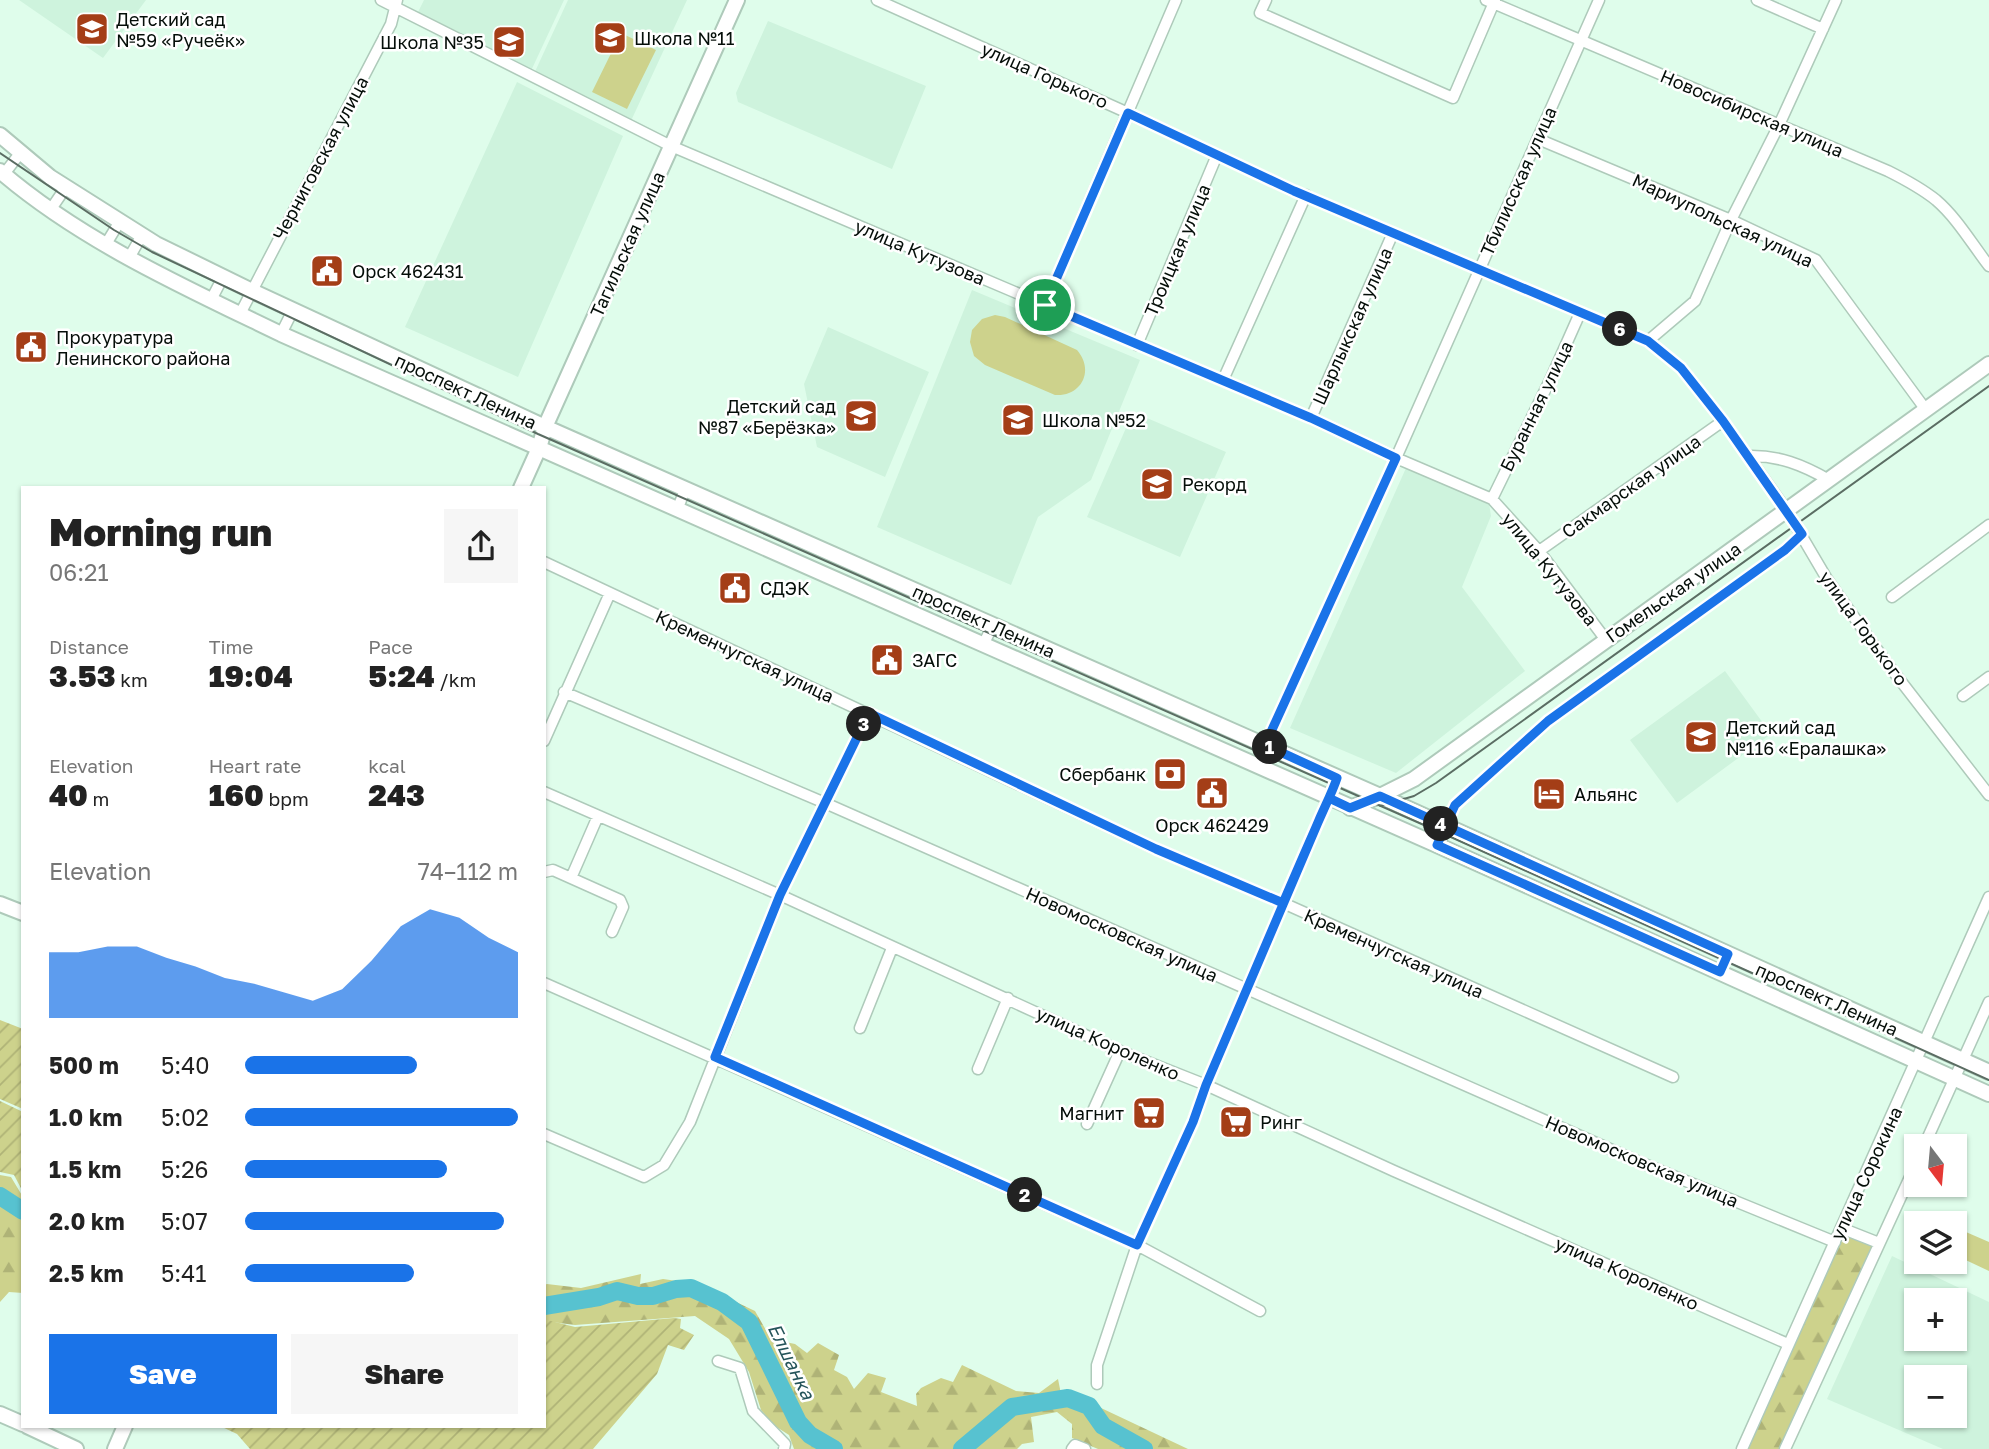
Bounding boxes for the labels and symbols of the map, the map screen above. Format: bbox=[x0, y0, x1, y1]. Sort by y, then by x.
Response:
place label: Детский сад №59 «Ручеёк» bbox=[116, 8, 245, 51]
school or university icon: Детский сад №59 «Ручеёк» bbox=[73, 10, 111, 48]
school or university icon: Школа №11 bbox=[591, 19, 629, 57]
school or university icon: Школа №35 bbox=[490, 23, 528, 61]
place label: Школа №11 bbox=[634, 27, 735, 49]
place label: Школа №35 bbox=[380, 31, 484, 53]
street label: улица Горького bbox=[978, 37, 1112, 113]
street label: Новосибирская улица bbox=[1657, 64, 1847, 162]
street label: Черниговская улица bbox=[268, 72, 372, 244]
street label: Тбилисская улица bbox=[1475, 103, 1561, 259]
street label: Тагильская улица bbox=[585, 168, 669, 320]
street label: Мариупольская улица bbox=[1629, 168, 1817, 272]
street label: Троицкая улица bbox=[1139, 181, 1215, 319]
street label: улица Кутузова bbox=[852, 215, 988, 289]
street label: Шарлыкская улица bbox=[1307, 244, 1397, 408]
public building icon: Орск 462431 bbox=[308, 252, 346, 290]
place label: Орск 462431 bbox=[352, 260, 464, 282]
pin bbox=[1015, 275, 1075, 335]
pin: 6 bbox=[1602, 312, 1638, 346]
place label: Прокуратура Ленинского района bbox=[56, 326, 230, 369]
public building icon: Прокуратура Ленинского района bbox=[12, 328, 50, 366]
street label: Буранная улица bbox=[1495, 337, 1577, 475]
street label: проспект Ленина bbox=[392, 349, 540, 433]
place label: Детский сад №87 «Берёзка» bbox=[698, 395, 836, 438]
school or university icon: Детский сад №87 «Берёзка» bbox=[842, 397, 880, 435]
school or university icon: Школа №52 bbox=[999, 401, 1037, 439]
place label: Школа №52 bbox=[1042, 409, 1146, 431]
street label: Сакмарская улица bbox=[1557, 430, 1705, 542]
school or university icon: Рекорд bbox=[1138, 465, 1176, 503]
place label: Рекорд bbox=[1182, 473, 1247, 495]
street label: улица Кутузова bbox=[1498, 508, 1602, 630]
street label: Гомельская улица bbox=[1601, 537, 1745, 647]
street label: улица Горького bbox=[1815, 566, 1913, 690]
public building icon: СДЭК bbox=[716, 569, 754, 607]
place label: СДЭК bbox=[760, 577, 810, 599]
street label: проспект Ленина bbox=[909, 580, 1059, 662]
street label: Кременчугская улица bbox=[652, 605, 838, 707]
public building icon: ЗАГС bbox=[868, 641, 906, 679]
place label: ЗАГС bbox=[912, 649, 957, 671]
pin: 3 bbox=[846, 706, 882, 742]
place label: Детский сад №116 «Ералашка» bbox=[1726, 716, 1886, 759]
school or university icon: Детский сад №116 «Ералашка» bbox=[1682, 718, 1720, 756]
pin: 1 bbox=[1252, 730, 1288, 764]
bank icon: Сбербанк bbox=[1151, 755, 1189, 793]
place label: Сбербанк bbox=[1059, 763, 1146, 785]
public building icon: Орск 462429 bbox=[1193, 774, 1231, 812]
hotel icon: Альянс bbox=[1530, 775, 1568, 813]
place label: Альянс bbox=[1574, 783, 1638, 805]
pin: 4 bbox=[1424, 806, 1458, 842]
place label: Орск 462429 bbox=[1155, 814, 1269, 836]
street label: Новомосковская улица bbox=[1023, 882, 1221, 986]
street label: Кременчугская улица bbox=[1301, 903, 1487, 1003]
street label: проспект Ленина bbox=[1752, 958, 1902, 1040]
street label: улица Короленко bbox=[1033, 1001, 1183, 1085]
supermarket icon: Магнит bbox=[1130, 1094, 1168, 1132]
place label: Магнит bbox=[1059, 1102, 1124, 1124]
supermarket icon: Ринг bbox=[1217, 1103, 1255, 1141]
street label: улица Сорокина bbox=[1825, 1103, 1907, 1243]
street label: Новомосковская улица bbox=[1542, 1110, 1742, 1212]
place label: Ринг bbox=[1260, 1111, 1302, 1133]
north arrow bbox=[1904, 1134, 1967, 1197]
pin: 2 bbox=[1007, 1178, 1042, 1212]
street label: улица Короленко bbox=[1552, 1231, 1702, 1315]
water label: Елшанка bbox=[764, 1319, 821, 1404]

